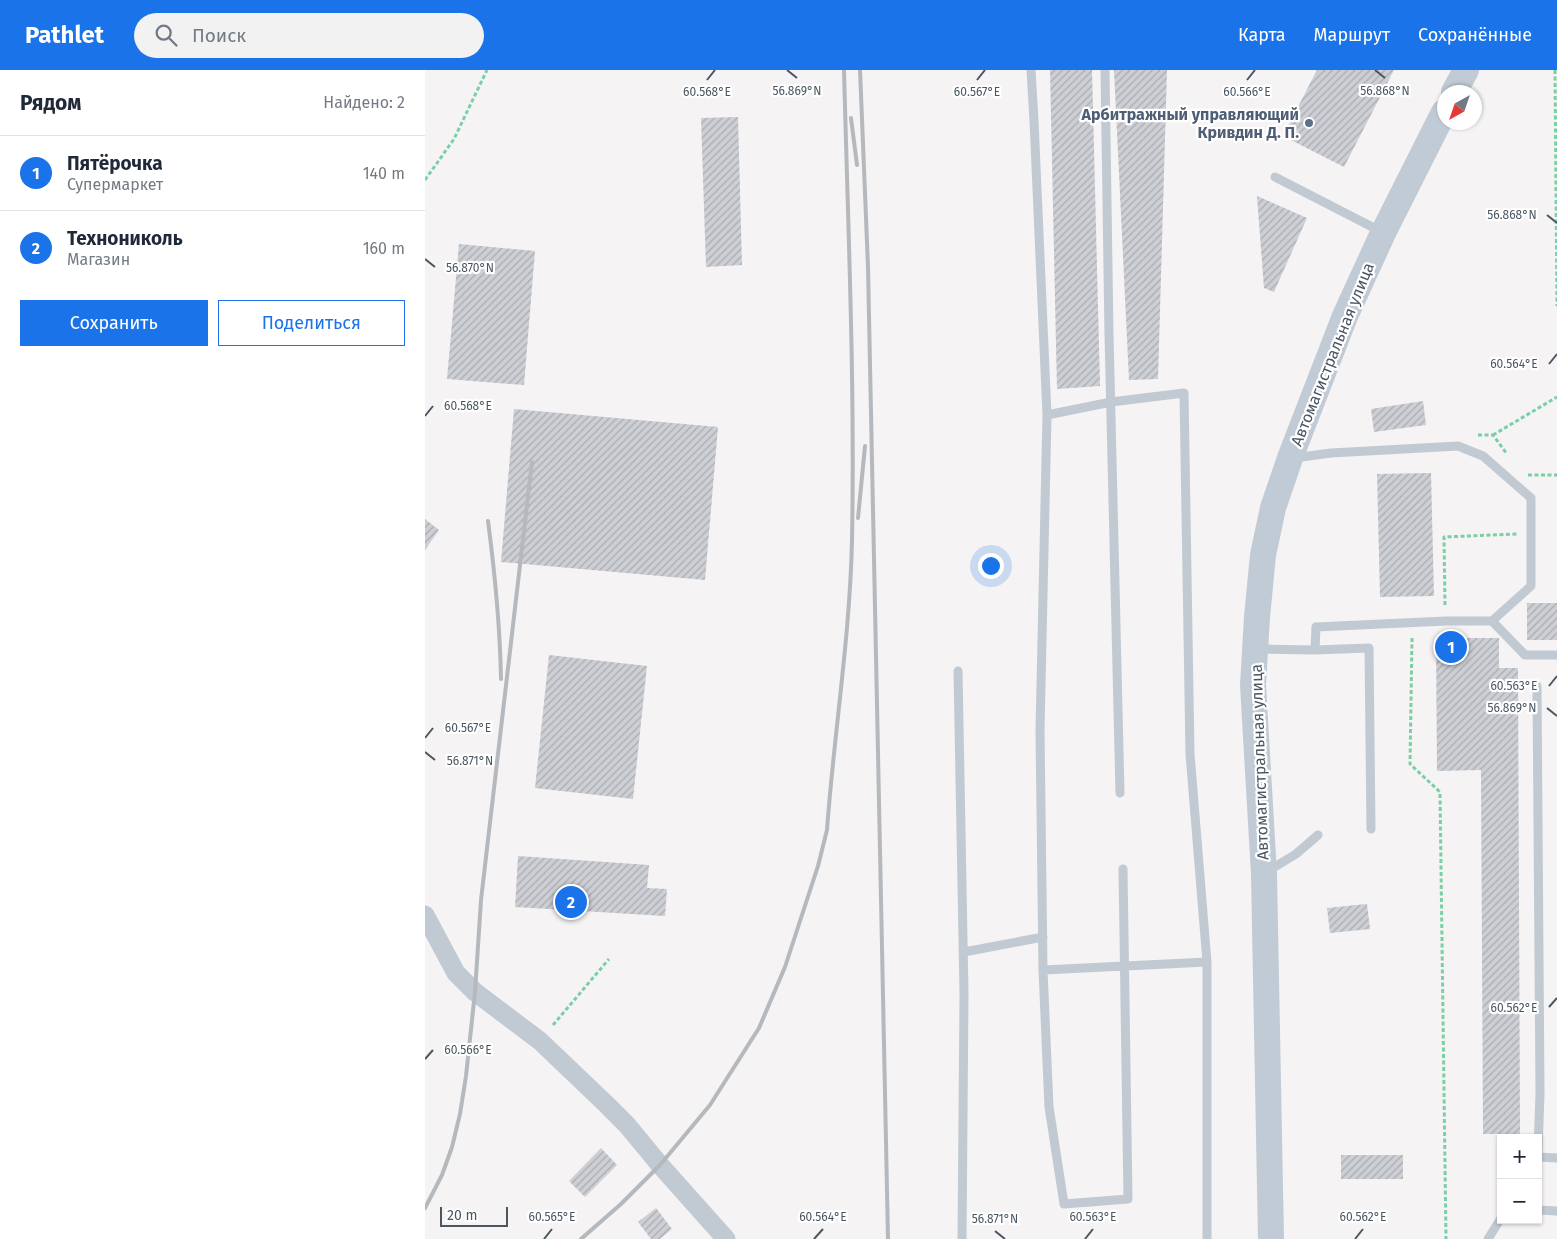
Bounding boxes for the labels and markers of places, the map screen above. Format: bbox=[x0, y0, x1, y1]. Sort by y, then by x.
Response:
place label: Арбитражный управляющий Кривдин Д. П. bbox=[1081, 105, 1299, 142]
marker: Арбитражный управляющий Кривдин Д. П. bbox=[1303, 117, 1315, 129]
pin: 1 bbox=[1435, 628, 1467, 666]
pin: 2 bbox=[555, 883, 587, 921]

